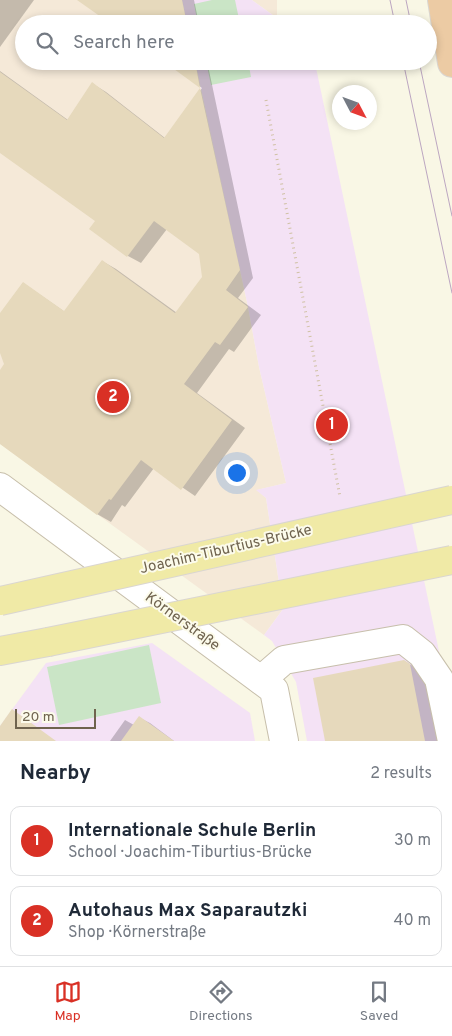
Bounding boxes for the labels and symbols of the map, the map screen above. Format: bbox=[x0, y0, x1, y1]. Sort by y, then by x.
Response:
north arrow bbox=[332, 85, 377, 130]
pin: 2 bbox=[97, 378, 129, 416]
pin: 1 bbox=[316, 406, 348, 444]
your location bbox=[224, 460, 250, 486]
street label: Joachim-Tiburtius-Brücke bbox=[138, 521, 314, 579]
street label: Körnerstraße bbox=[141, 588, 223, 656]
scale bar bbox=[15, 706, 96, 729]

